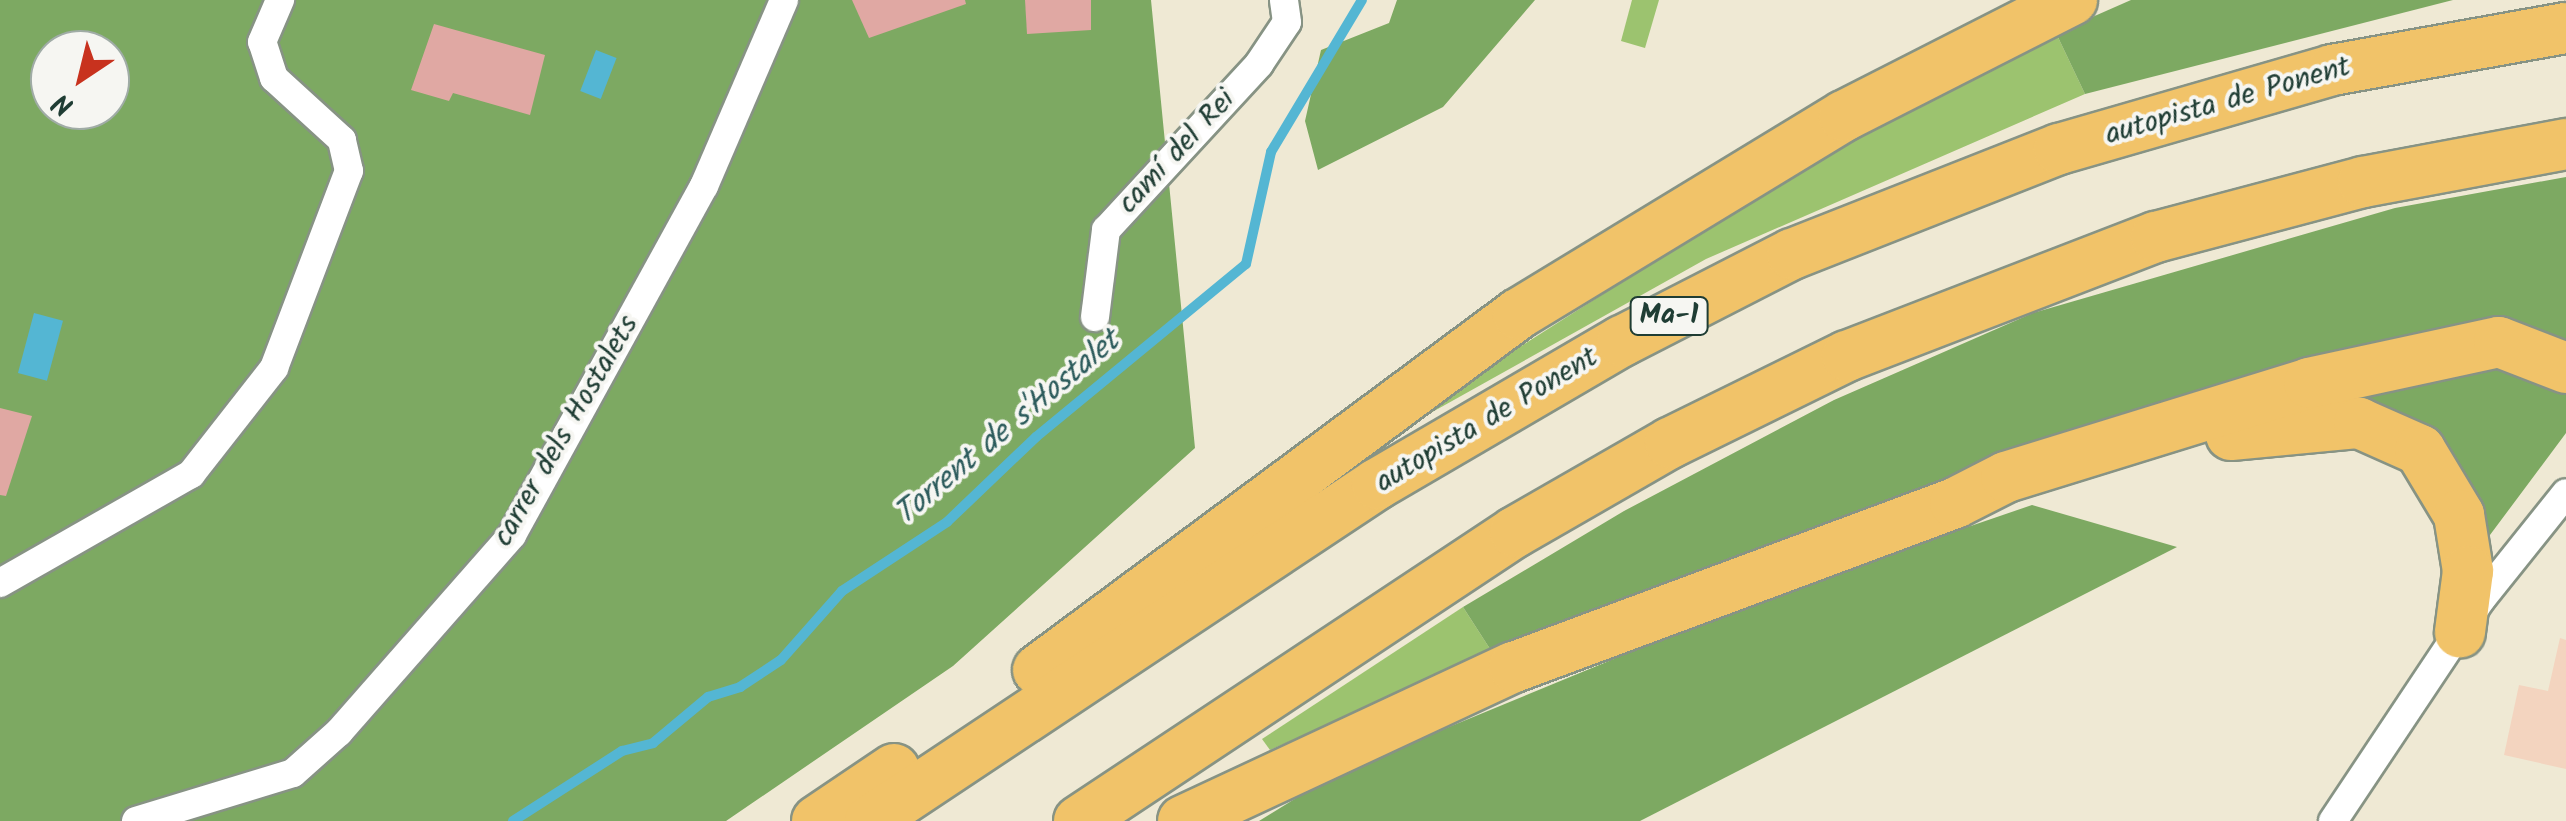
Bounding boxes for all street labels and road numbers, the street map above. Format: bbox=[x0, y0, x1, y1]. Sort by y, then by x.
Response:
street label: autopista de Ponent bbox=[2101, 49, 2355, 153]
street label: camí del Rei bbox=[1110, 83, 1244, 221]
road number: Ma-1 bbox=[1629, 293, 1709, 339]
street label: carrer dels Hostalets bbox=[485, 309, 647, 553]
street label: autopista de Ponent bbox=[1369, 339, 1605, 501]

